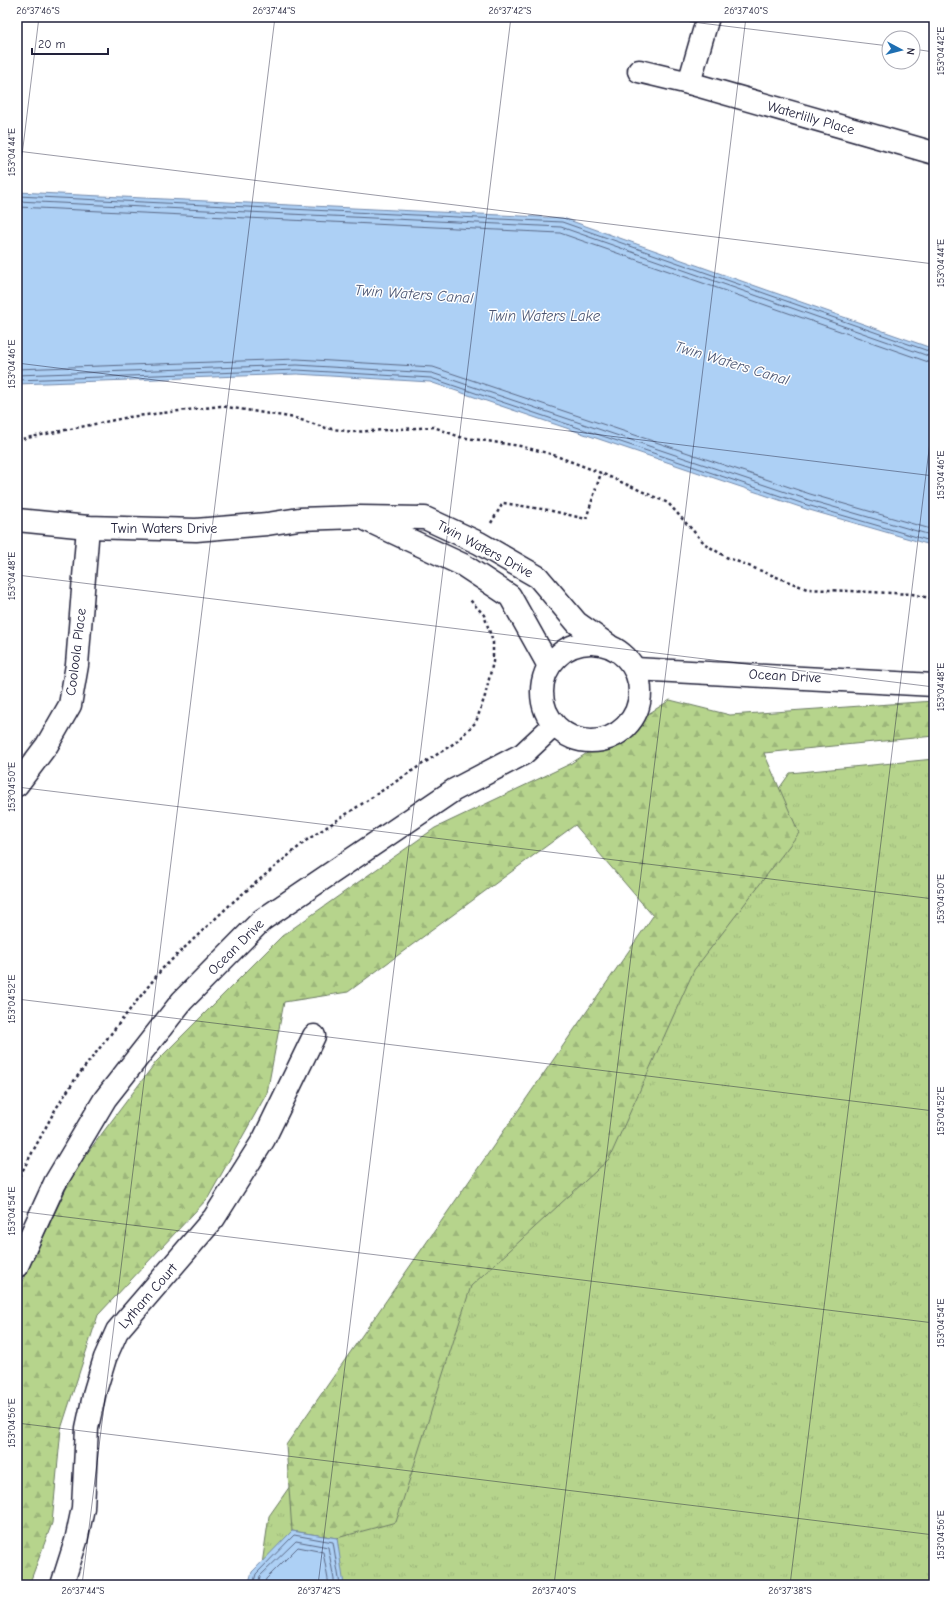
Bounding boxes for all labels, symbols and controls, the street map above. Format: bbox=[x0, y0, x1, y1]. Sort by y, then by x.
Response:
text: 26°37'46"S bbox=[16, 5, 60, 17]
text: 26°37'44"S bbox=[253, 5, 296, 17]
text: 26°37'42"S bbox=[488, 5, 532, 17]
text: 26°37'40"S bbox=[724, 5, 769, 17]
text: 153°04'42"E bbox=[935, 27, 947, 75]
scale bar bbox=[32, 30, 108, 56]
north arrow bbox=[881, 30, 921, 70]
text: 20 m bbox=[38, 37, 66, 51]
text: N bbox=[904, 47, 917, 56]
street label: Waterlilly Place bbox=[765, 97, 857, 139]
text: 153°04'44"E bbox=[6, 128, 18, 176]
text: 153°04'44"E bbox=[935, 239, 947, 287]
water label: Twin Waters Canal bbox=[354, 281, 475, 307]
water label: Twin Waters Lake bbox=[488, 307, 601, 325]
water label: Twin Waters Canal bbox=[673, 337, 792, 389]
text: 153°04'46"E bbox=[6, 340, 18, 388]
text: 153°04'46"E bbox=[935, 451, 947, 499]
street label: Twin Waters Drive bbox=[434, 516, 536, 582]
street label: Twin Waters Drive bbox=[111, 520, 217, 537]
text: 153°04'48"E bbox=[6, 552, 18, 600]
street label: Cooloola Place bbox=[62, 607, 90, 697]
text: 153°04'48"E bbox=[935, 663, 947, 711]
street label: Ocean Drive bbox=[748, 666, 822, 686]
text: 153°04'50"E bbox=[6, 762, 18, 812]
text: 153°04'50"E bbox=[935, 874, 947, 924]
street label: Ocean Drive bbox=[204, 915, 268, 979]
text: 153°04'52"E bbox=[6, 974, 18, 1024]
text: 153°04'52"E bbox=[935, 1086, 947, 1136]
text: 153°04'54"E bbox=[6, 1187, 18, 1235]
street label: Lytham Court bbox=[115, 1259, 182, 1332]
text: 153°04'54"E bbox=[935, 1299, 947, 1347]
text: 153°04'56"E bbox=[6, 1398, 18, 1448]
text: 153°04'56"E bbox=[935, 1510, 947, 1560]
text: 26°37'44"S bbox=[62, 1585, 105, 1597]
text: 26°37'42"S bbox=[297, 1585, 341, 1597]
text: 26°37'40"S bbox=[532, 1585, 577, 1597]
text: 26°37'38"S bbox=[768, 1585, 812, 1597]

